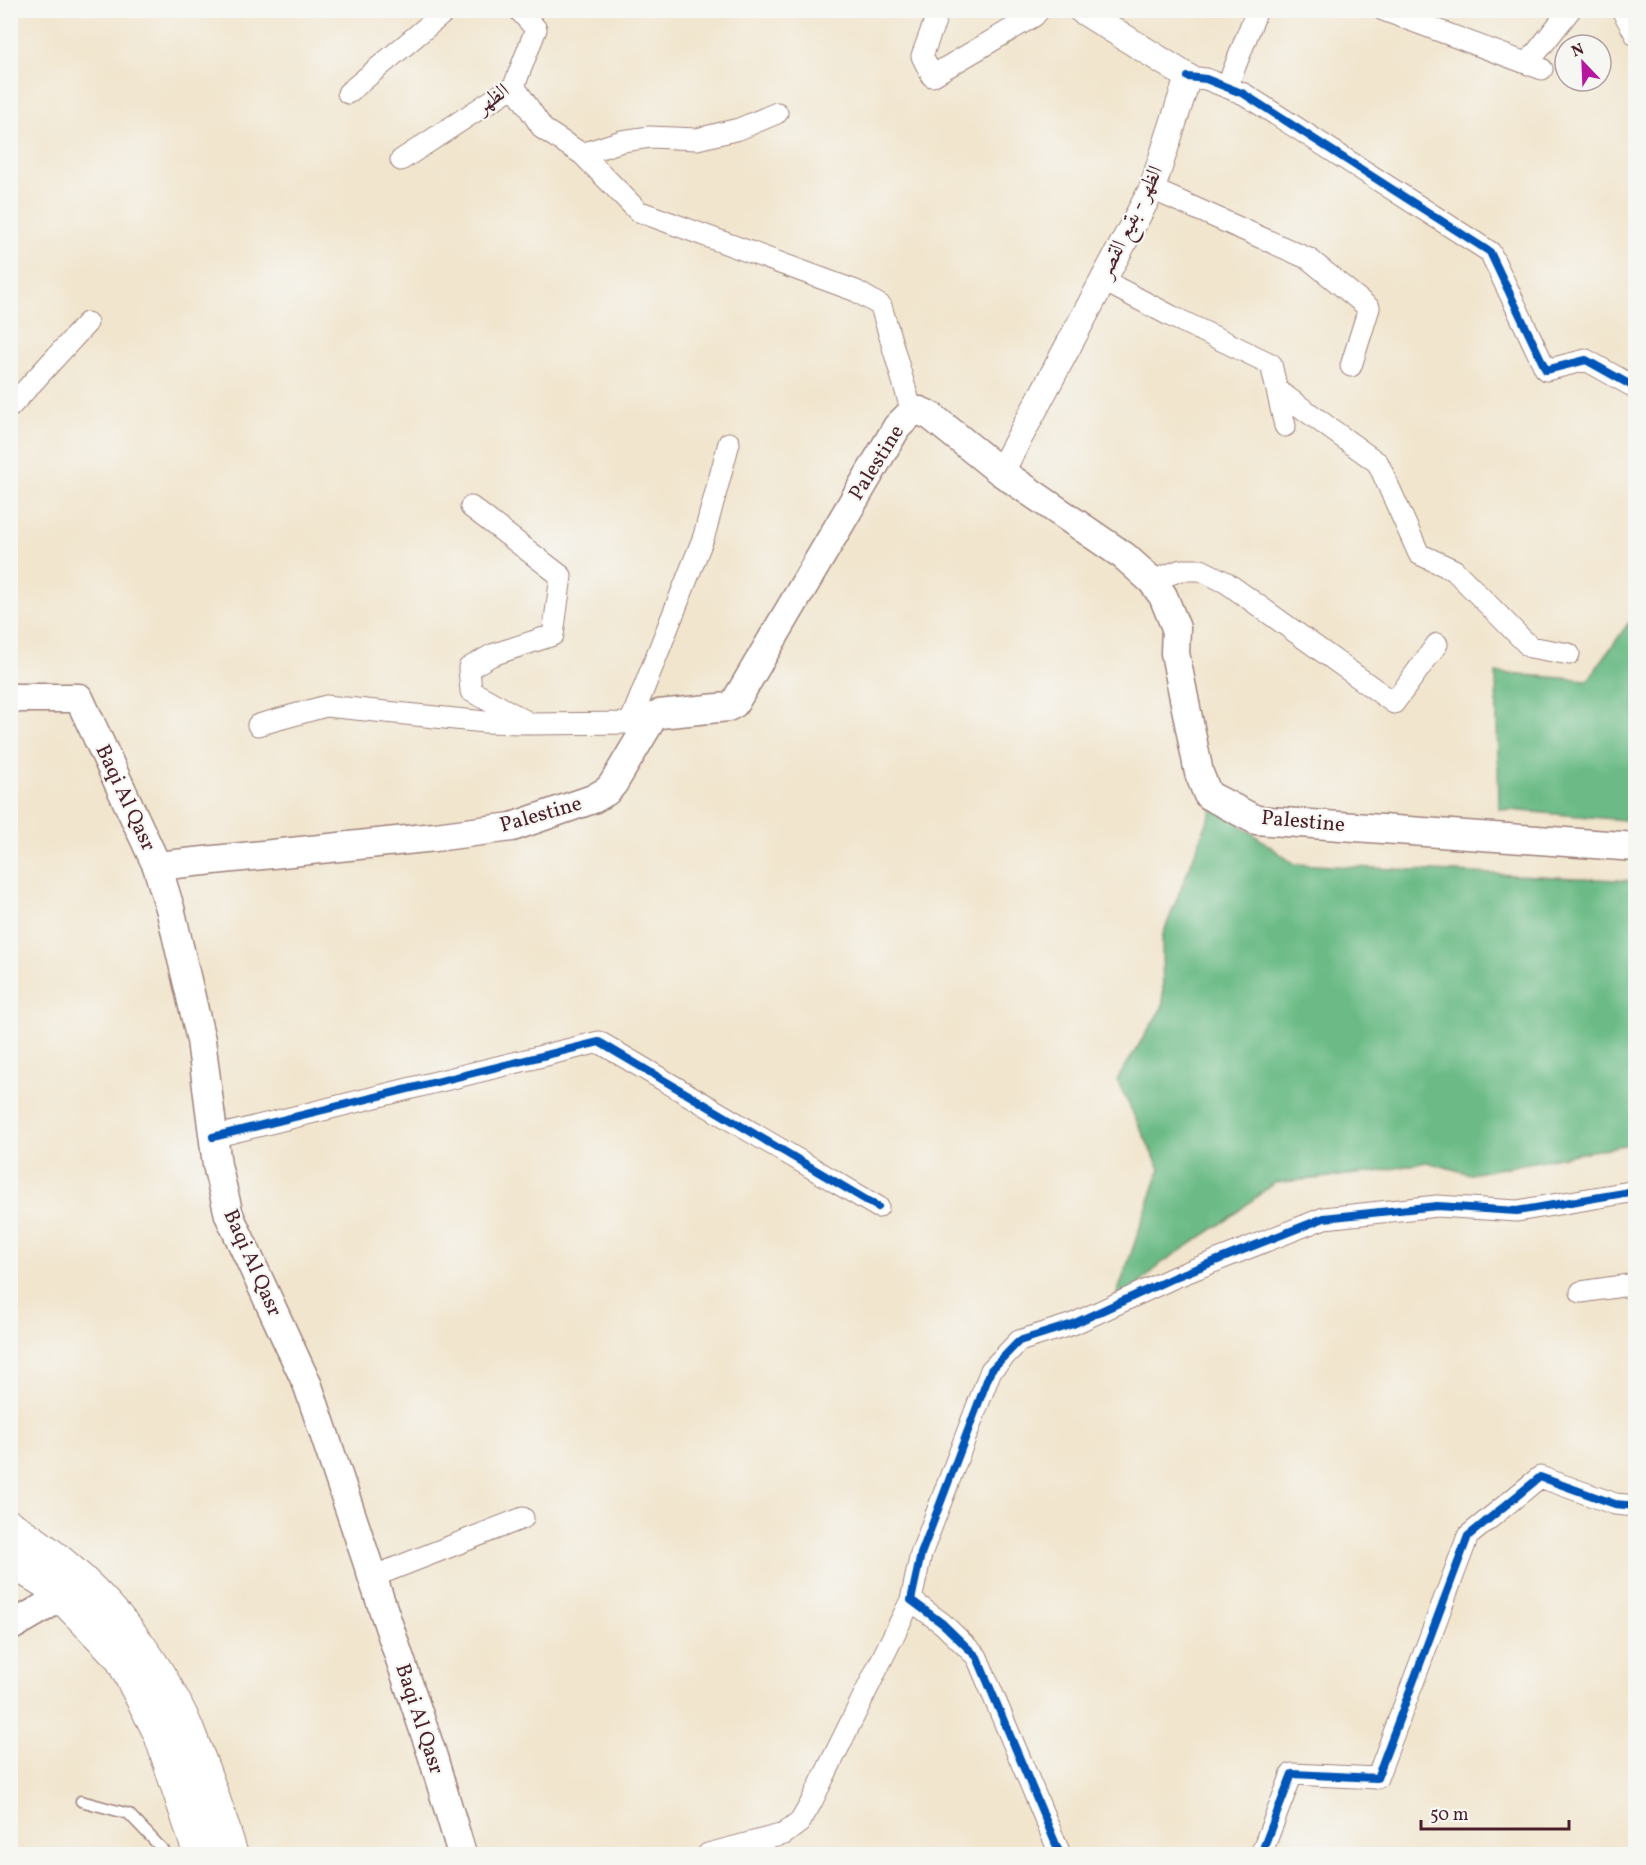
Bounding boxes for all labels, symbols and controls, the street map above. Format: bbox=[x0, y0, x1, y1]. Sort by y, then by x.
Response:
north arrow bbox=[1553, 33, 1613, 93]
text: N bbox=[1568, 38, 1588, 63]
street label: الظهر bbox=[469, 77, 516, 122]
street label: الظهر - بقيع القصر bbox=[1090, 161, 1173, 286]
street label: Palestine bbox=[842, 420, 912, 506]
street label: Baqi Al Qasr bbox=[88, 740, 162, 856]
street label: Palestine bbox=[497, 789, 585, 841]
street label: Palestine bbox=[1260, 804, 1346, 840]
street label: Baqi Al Qasr bbox=[215, 1205, 289, 1321]
street label: Baqi Al Qasr bbox=[388, 1660, 451, 1778]
scale bar bbox=[1421, 1793, 1570, 1831]
text: 50 m bbox=[1430, 1803, 1469, 1828]

